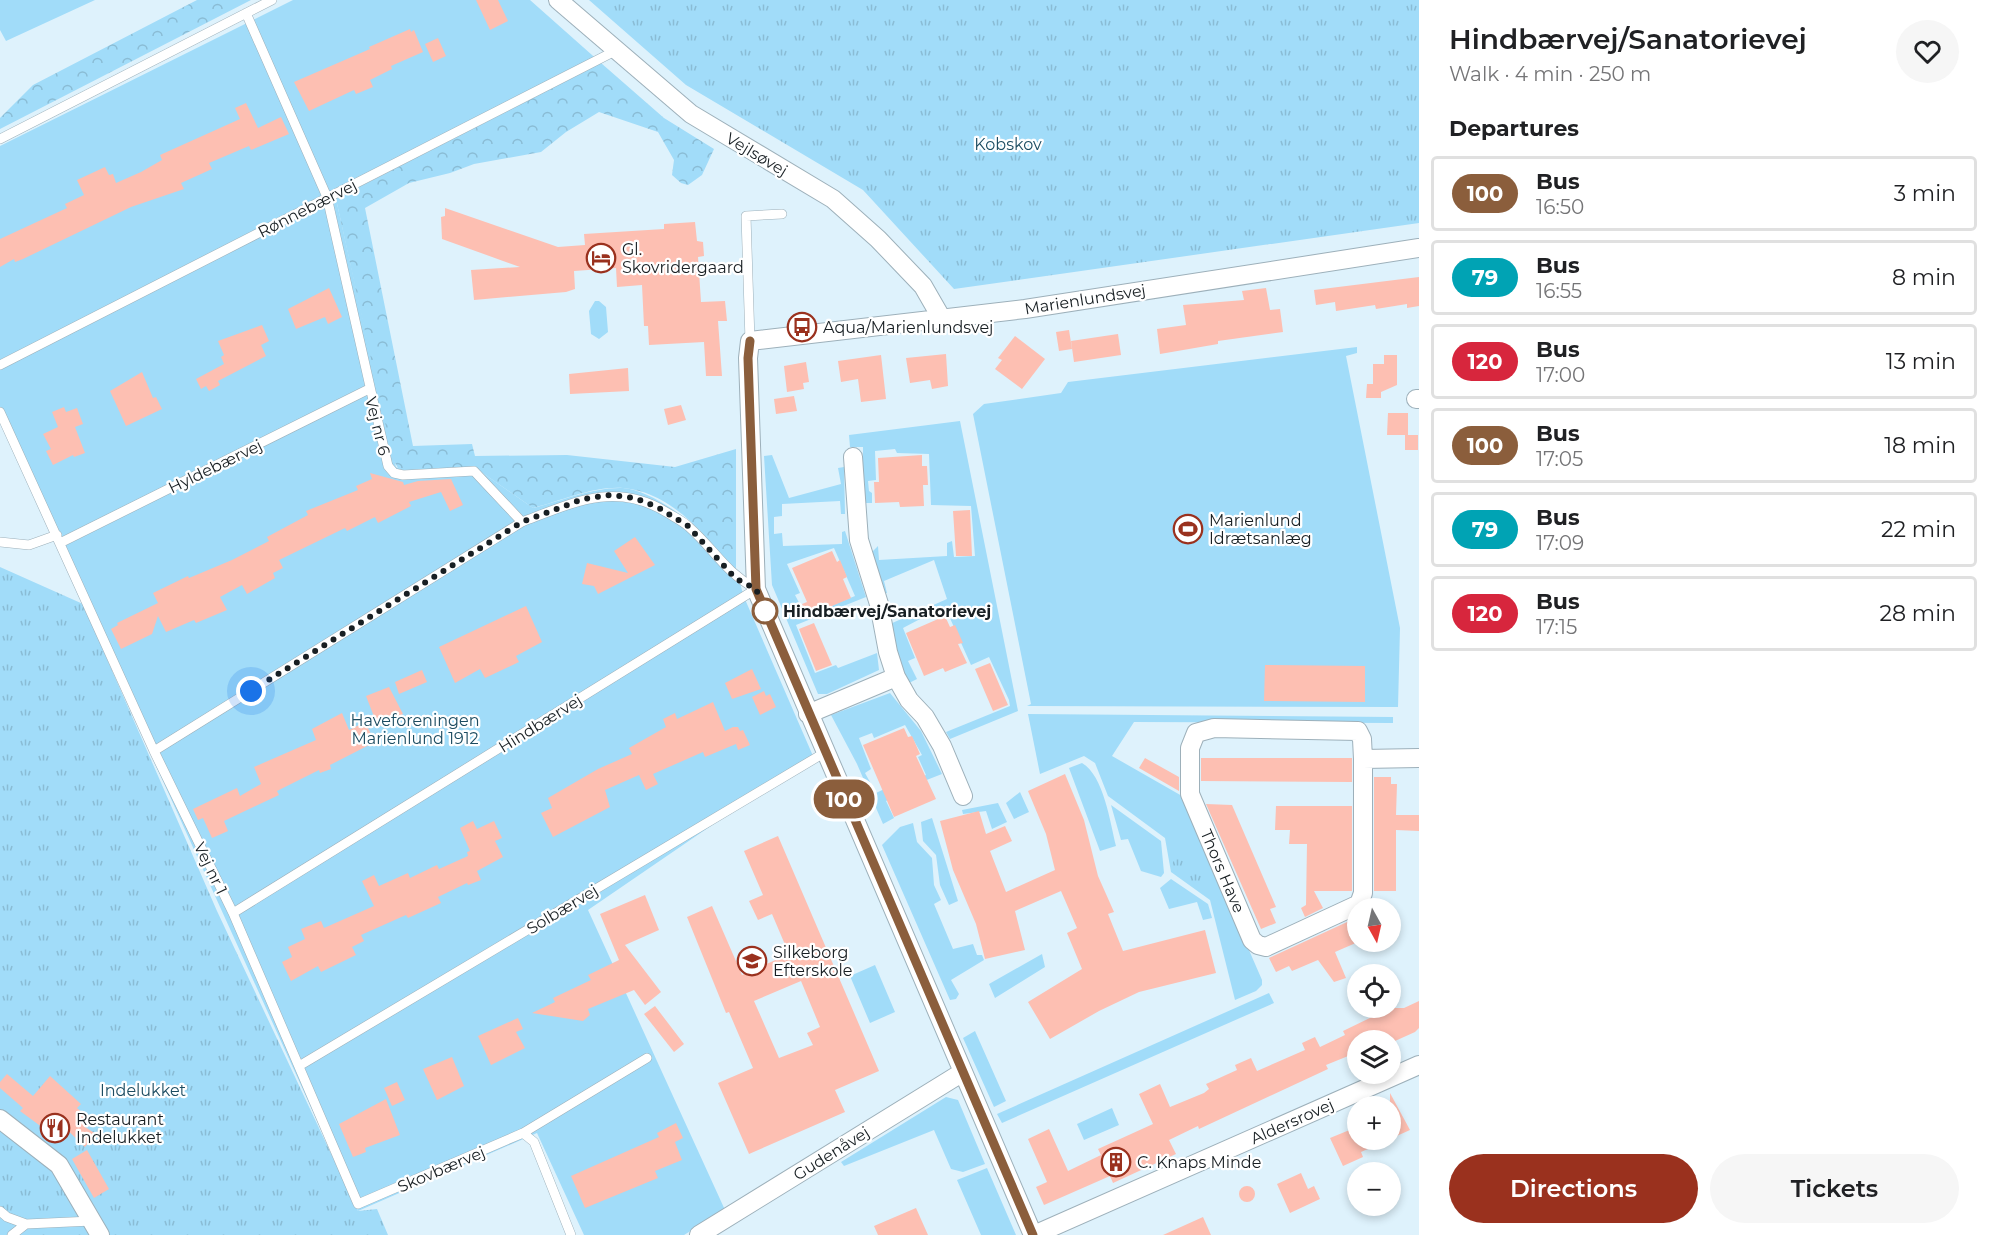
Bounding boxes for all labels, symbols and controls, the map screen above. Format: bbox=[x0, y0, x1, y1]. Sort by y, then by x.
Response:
button: heart bbox=[1896, 20, 1959, 83]
text: Hindbærvej/Sanatorievej bbox=[1449, 22, 1807, 56]
text: Walk · 4 min · 250 m bbox=[1449, 62, 1651, 86]
text: Departures bbox=[1449, 115, 1579, 142]
street label: Vejlsøvej bbox=[722, 129, 791, 180]
park label: Kobskov bbox=[974, 135, 1042, 154]
text: Bus bbox=[1536, 168, 1580, 195]
street label: Rønnebærvej bbox=[255, 175, 360, 242]
text: 3 min bbox=[1894, 180, 1956, 207]
text: 100 bbox=[1467, 181, 1503, 206]
text: 16:50 bbox=[1536, 195, 1584, 219]
place label: Gl. Skovridergaard bbox=[622, 240, 744, 277]
hotel icon: Gl. Skovridergaard bbox=[585, 242, 617, 274]
text: Bus bbox=[1536, 252, 1580, 279]
text: 8 min bbox=[1892, 264, 1956, 291]
text: 79 bbox=[1472, 265, 1498, 290]
text: 16:55 bbox=[1536, 279, 1582, 303]
street label: Marienlundsvej bbox=[1023, 281, 1147, 318]
bus stop icon: Aqua/Marienlundsvej bbox=[786, 311, 818, 343]
place label: Aqua/Marienlundsvej bbox=[823, 318, 993, 337]
text: Bus bbox=[1536, 336, 1580, 363]
text: 13 min bbox=[1886, 348, 1956, 375]
text: 120 bbox=[1468, 349, 1502, 374]
text: 17:00 bbox=[1536, 363, 1585, 387]
street label: Vej nr 6 bbox=[361, 395, 394, 458]
text: Bus bbox=[1536, 420, 1580, 447]
text: 18 min bbox=[1884, 432, 1956, 459]
text: 100 bbox=[1467, 433, 1503, 458]
street label: Hyldebærvej bbox=[165, 436, 265, 497]
text: 17:05 bbox=[1536, 447, 1583, 471]
text: Bus bbox=[1536, 504, 1580, 531]
place label: Marienlund Idrætsanlæg bbox=[1209, 511, 1312, 548]
sports icon: Marienlund Idrætsanlæg bbox=[1172, 513, 1204, 545]
text: 22 min bbox=[1881, 516, 1956, 543]
text: 79 bbox=[1472, 517, 1498, 542]
text: 17:09 bbox=[1536, 531, 1584, 555]
text: Bus bbox=[1536, 588, 1580, 615]
marker: Hindbærvej/Sanatorievej bbox=[752, 598, 778, 624]
text: 28 min bbox=[1880, 600, 1956, 627]
text: 120 bbox=[1468, 601, 1502, 626]
place label: Hindbærvej/Sanatorievej bbox=[783, 602, 991, 621]
text: 17:15 bbox=[1536, 615, 1577, 639]
your location bbox=[236, 676, 266, 706]
street label: Hindbærvej bbox=[495, 690, 585, 757]
park label: Haveforeningen Marienlund 1912 bbox=[351, 711, 479, 748]
line badge: 100 bbox=[810, 780, 878, 818]
text: 100 bbox=[826, 787, 862, 812]
street label: Thors Have bbox=[1196, 827, 1249, 916]
street label: Vej nr 1 bbox=[190, 839, 231, 897]
street label: Solbærvej bbox=[523, 881, 601, 938]
north arrow bbox=[1347, 898, 1401, 952]
map controls bbox=[1347, 898, 1401, 1216]
place label: Silkeborg Efterskole bbox=[773, 943, 852, 980]
school or university icon: Silkeborg Efterskole bbox=[736, 945, 768, 977]
button: locate bbox=[1347, 964, 1401, 1018]
button: layers bbox=[1347, 1030, 1401, 1084]
park label: Indelukket bbox=[100, 1081, 187, 1100]
street label: Aldersrovej bbox=[1248, 1095, 1337, 1148]
button: + bbox=[1347, 1096, 1401, 1150]
place label: Restaurant Indelukket bbox=[76, 1110, 164, 1147]
restaurant icon: Restaurant Indelukket bbox=[39, 1112, 71, 1144]
street label: Gudenåvej bbox=[790, 1123, 873, 1184]
street label: Skovbærvej bbox=[395, 1143, 488, 1196]
building icon: C. Knaps Minde bbox=[1100, 1146, 1132, 1178]
place label: C. Knaps Minde bbox=[1137, 1153, 1261, 1172]
button: Directions bbox=[1449, 1154, 1698, 1223]
button: Tickets bbox=[1710, 1154, 1959, 1223]
button: − bbox=[1347, 1162, 1401, 1216]

